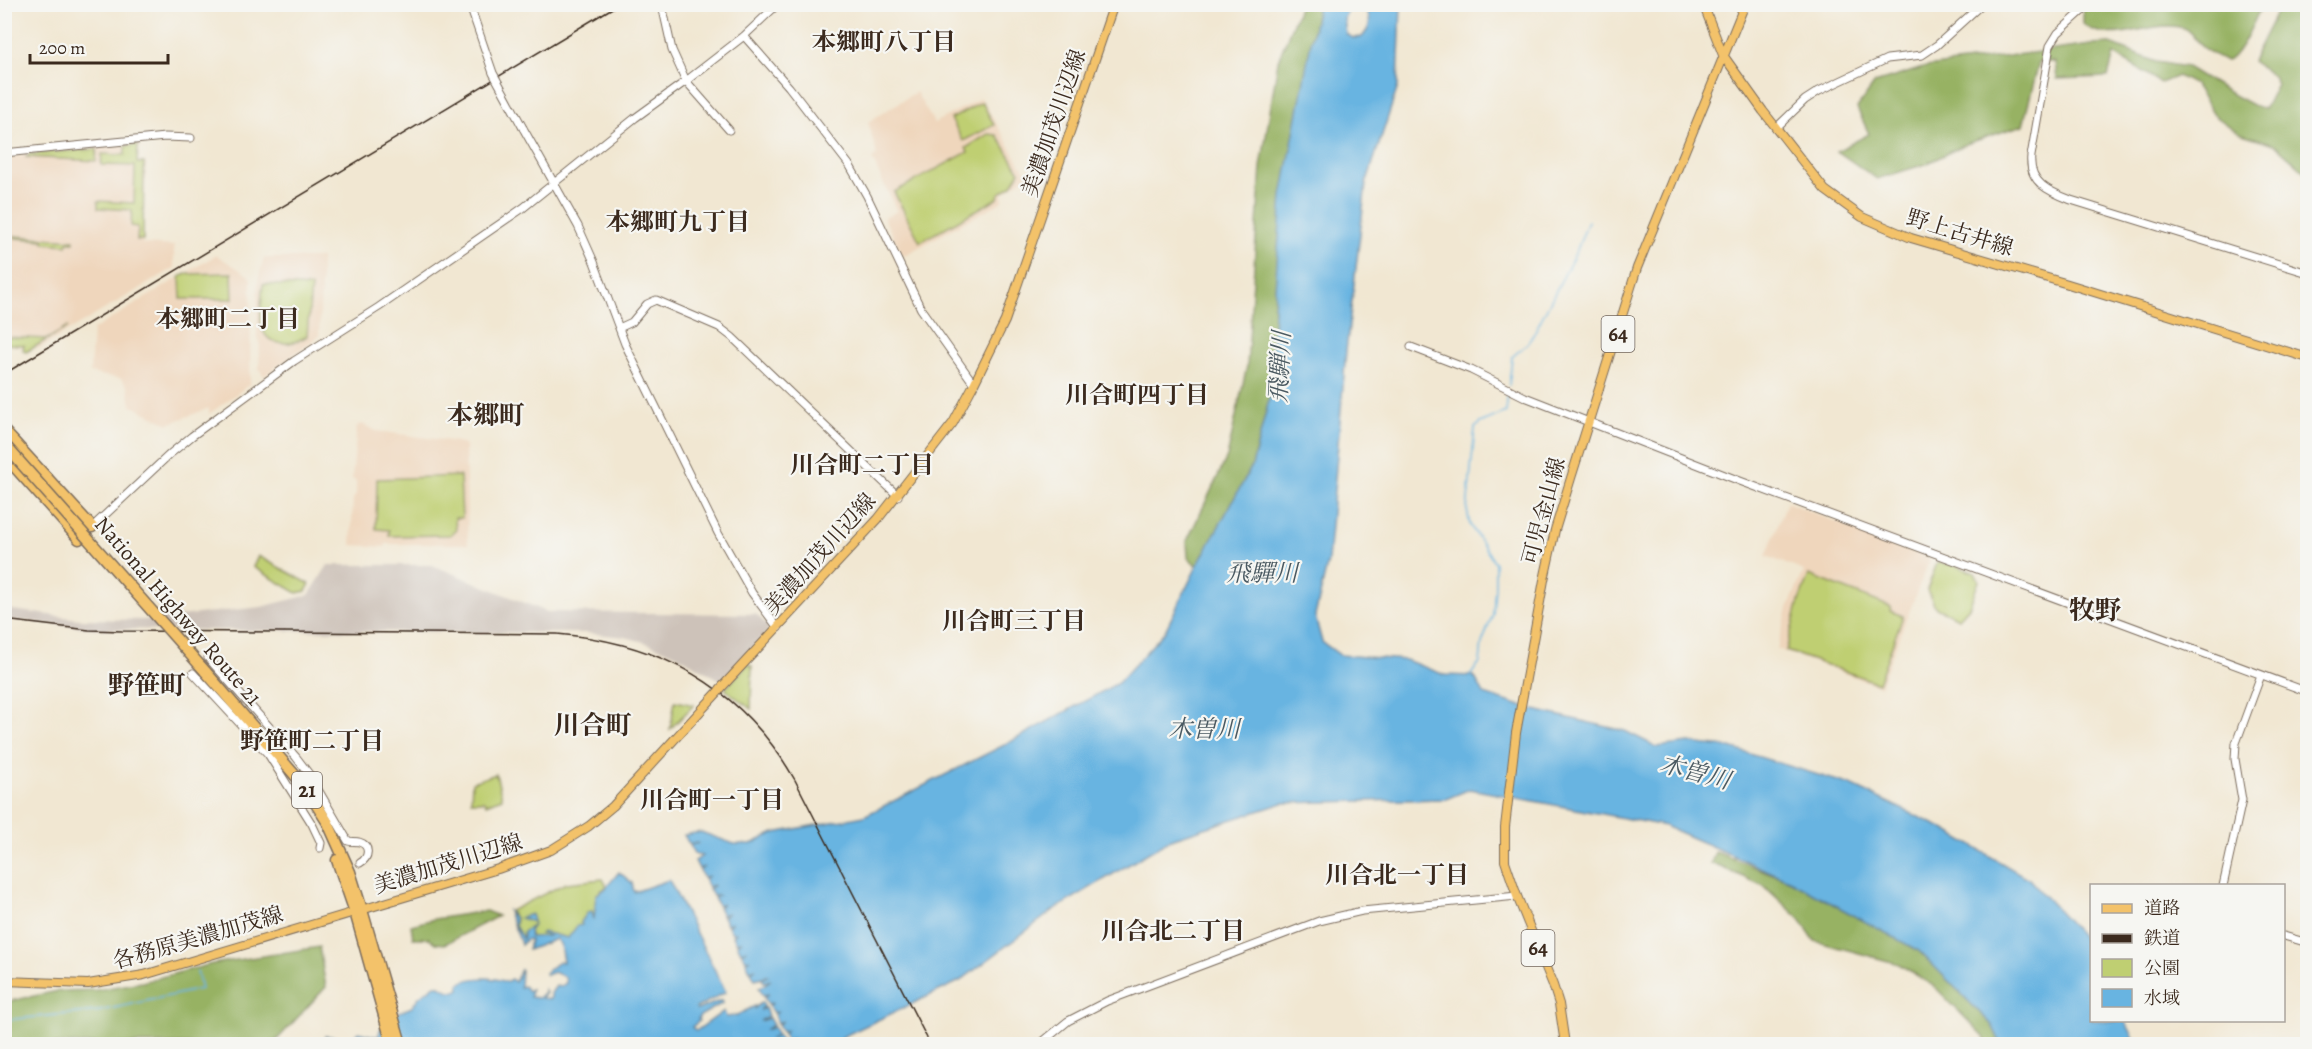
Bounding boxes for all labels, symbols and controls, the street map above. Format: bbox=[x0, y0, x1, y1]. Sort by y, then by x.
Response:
district label: 本郷町八丁目 bbox=[812, 26, 956, 58]
scale bar bbox=[30, 27, 168, 65]
text: 200 m bbox=[39, 36, 85, 60]
street label: 美濃加茂川辺線 bbox=[1015, 45, 1093, 201]
street label: 野上古井線 bbox=[1903, 203, 2017, 263]
district label: 本郷町九丁目 bbox=[606, 206, 750, 238]
district label: 本郷町二丁目 bbox=[156, 303, 300, 335]
road number: 64 bbox=[1602, 316, 1634, 352]
water label: 飛騨川 bbox=[1262, 327, 1298, 404]
district label: 川合町四丁目 bbox=[1065, 379, 1209, 411]
district label: 本郷町 bbox=[447, 398, 525, 433]
district label: 川合町二丁目 bbox=[790, 449, 934, 481]
street label: 可児金山線 bbox=[1515, 454, 1573, 568]
street label: 美濃加茂川辺線 bbox=[757, 487, 883, 621]
street label: National Highway Route 21 bbox=[88, 510, 268, 712]
water label: 飛驒川 bbox=[1226, 557, 1301, 589]
district label: 牧野 bbox=[2069, 593, 2121, 628]
district label: 川合町三丁目 bbox=[942, 605, 1086, 637]
district label: 野笹町 bbox=[108, 668, 186, 703]
district label: 川合町 bbox=[554, 708, 632, 743]
water label: 木曽川 bbox=[1168, 713, 1243, 745]
district label: 野笹町二丁目 bbox=[240, 725, 384, 757]
water label: 木曽川 bbox=[1656, 747, 1737, 798]
road number: 21 bbox=[292, 772, 322, 808]
district label: 川合町一丁目 bbox=[640, 784, 784, 816]
street label: 美濃加茂川辺線 bbox=[370, 827, 526, 901]
district label: 川合北一丁目 bbox=[1325, 859, 1469, 891]
legend bbox=[2090, 884, 2285, 1022]
text: 道路 bbox=[2144, 896, 2180, 920]
street label: 各務原美濃加茂線 bbox=[109, 899, 287, 977]
district label: 川合北二丁目 bbox=[1101, 915, 1245, 947]
text: 鉄道 bbox=[2144, 926, 2180, 950]
road number: 64 bbox=[1522, 930, 1554, 966]
text: 公園 bbox=[2144, 956, 2180, 980]
text: 水域 bbox=[2144, 986, 2180, 1010]

